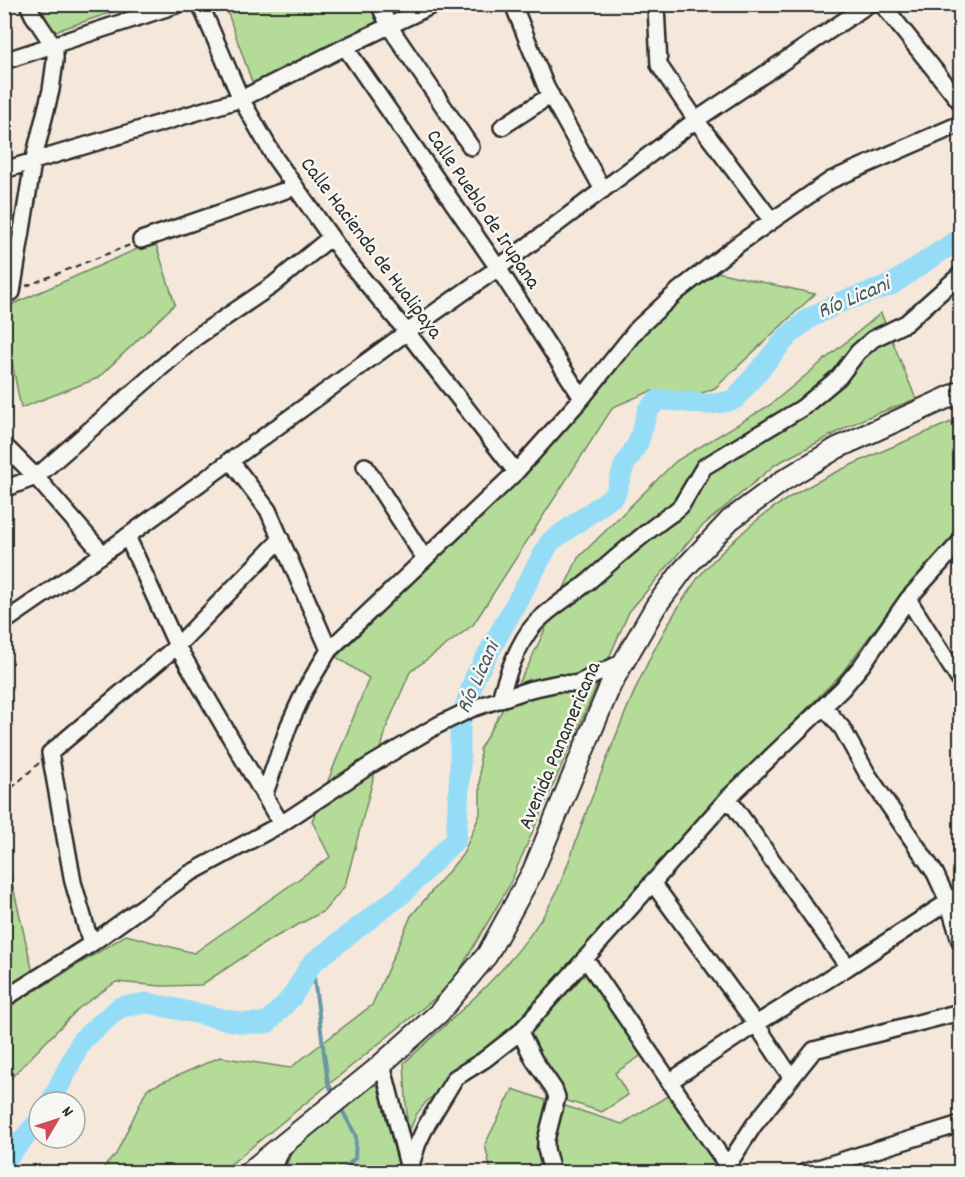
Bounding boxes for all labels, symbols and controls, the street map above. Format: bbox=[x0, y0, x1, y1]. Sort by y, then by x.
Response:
street label: Calle Pueblo de Irupana bbox=[417, 124, 547, 297]
street label: Calle Hacienda de Hualipaya bbox=[292, 152, 449, 347]
water label: Río Licani bbox=[813, 269, 898, 328]
water label: Río Licani bbox=[449, 634, 510, 719]
street label: Avenida Panamericana bbox=[512, 656, 610, 835]
north arrow bbox=[27, 1090, 87, 1150]
text: N bbox=[55, 1102, 78, 1123]

